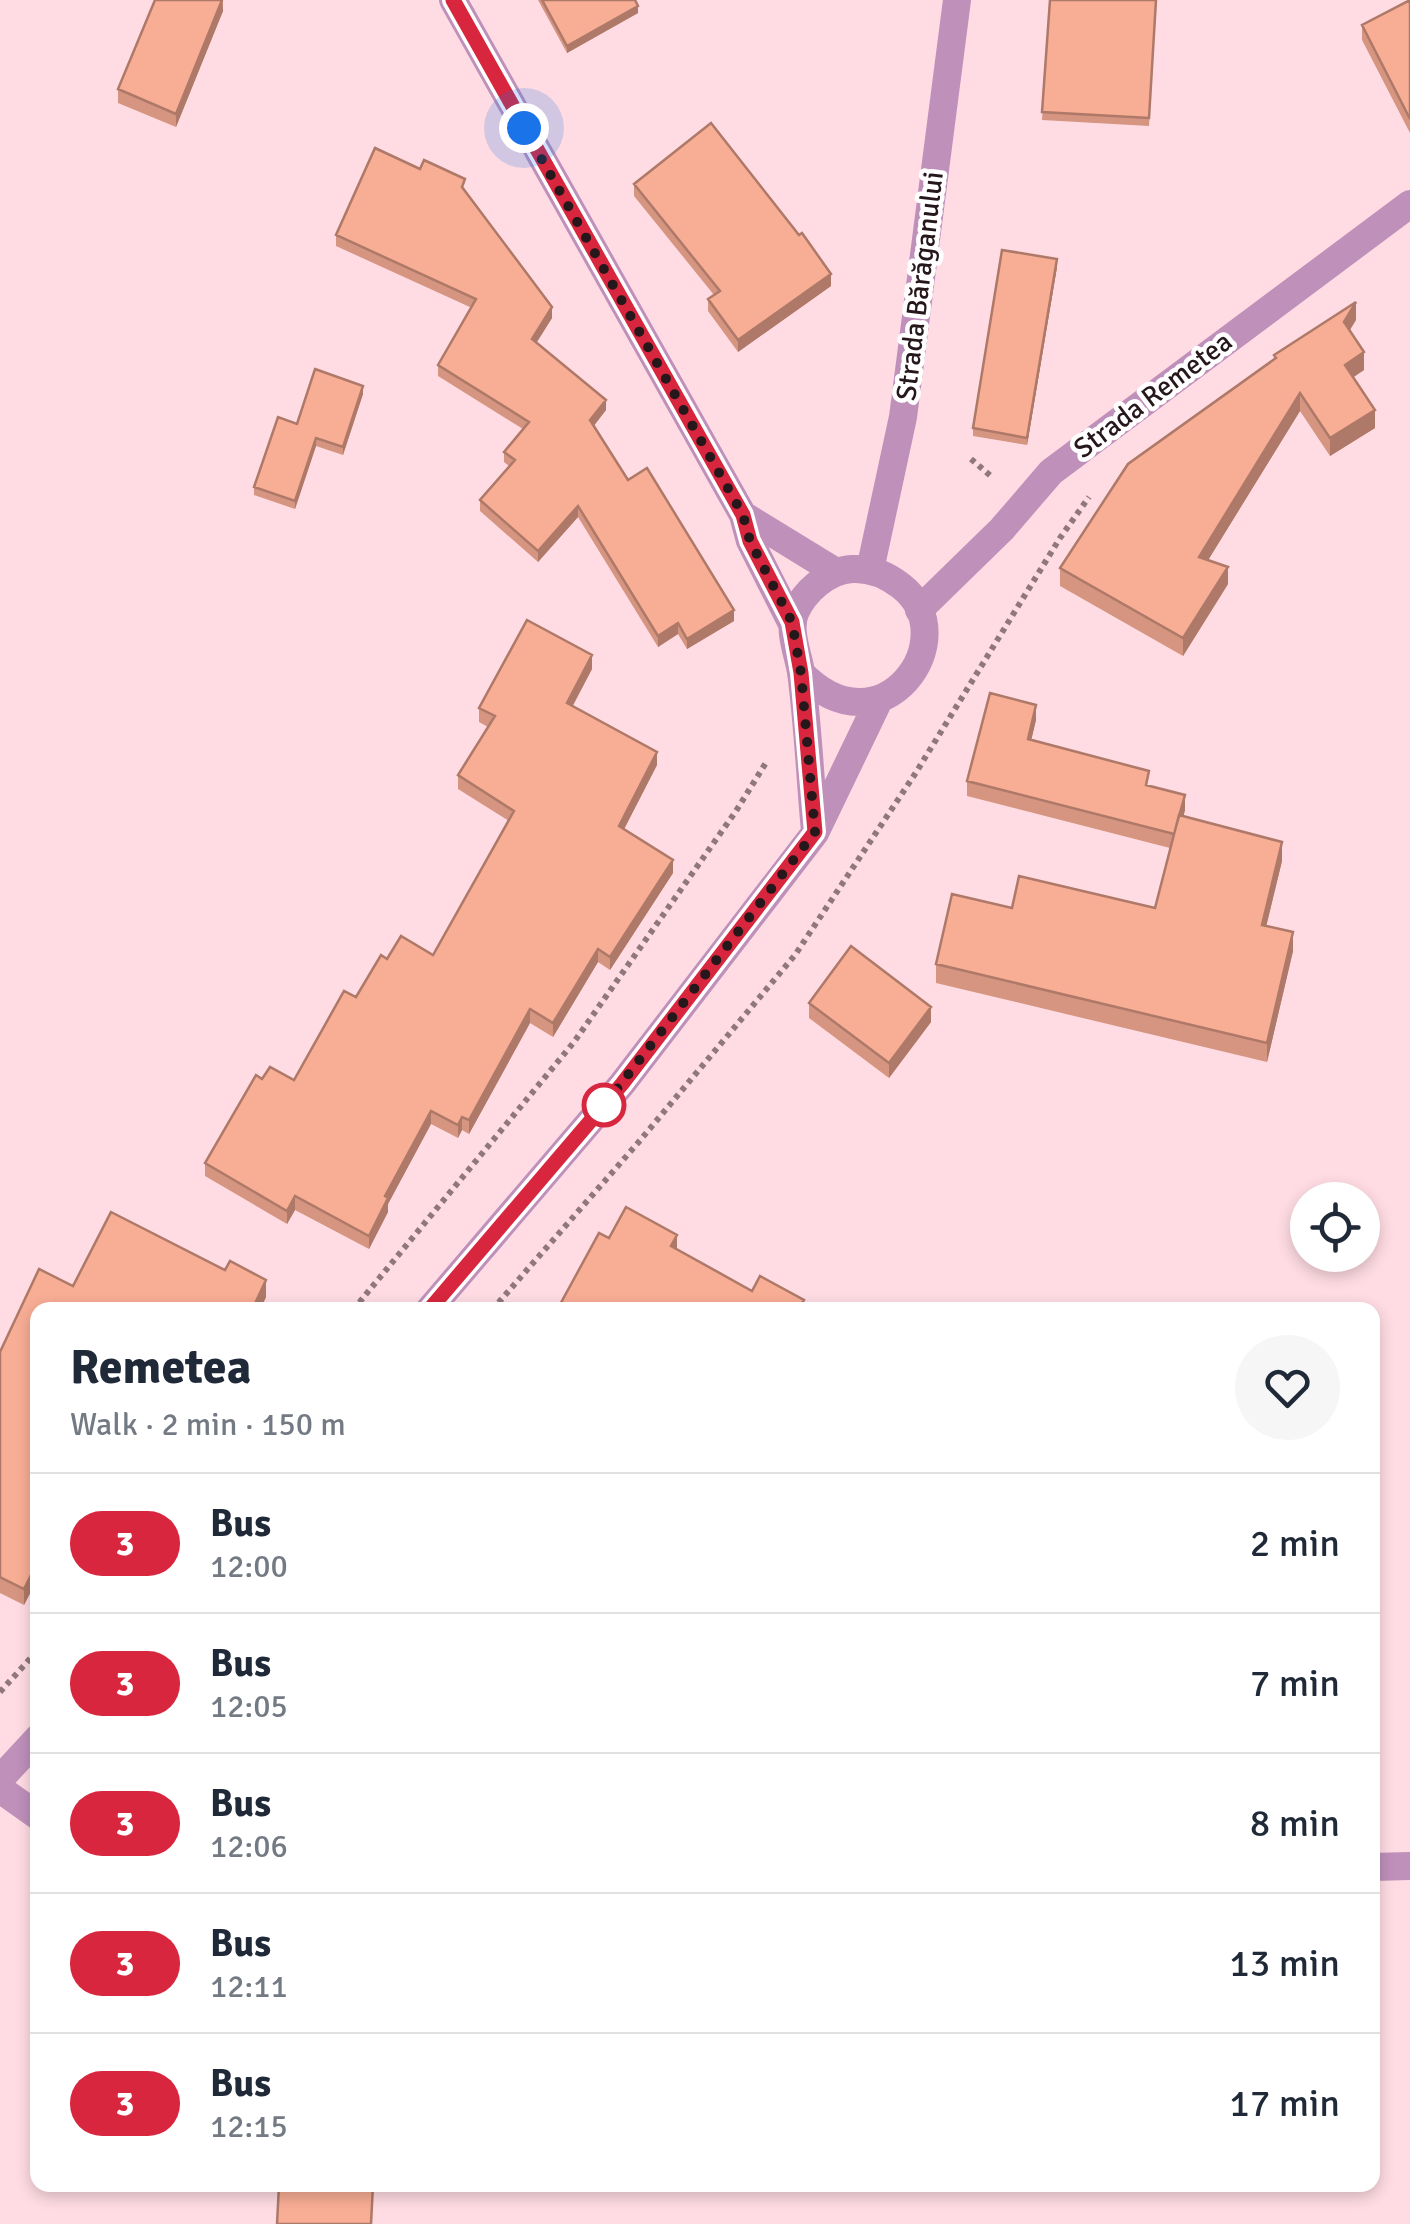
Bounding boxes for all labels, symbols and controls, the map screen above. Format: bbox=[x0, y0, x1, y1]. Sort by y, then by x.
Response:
your location bbox=[499, 103, 549, 153]
street label: Strada Bărăganului bbox=[889, 170, 951, 402]
street label: Strada Remetea bbox=[1067, 324, 1239, 466]
unlabelled marker bbox=[583, 1084, 625, 1126]
map controls bbox=[1290, 1182, 1380, 1272]
button: locate bbox=[1290, 1182, 1380, 1272]
button: heart bbox=[1235, 1335, 1340, 1440]
text: Remetea bbox=[70, 1338, 251, 1397]
text: Walk · 2 min · 150 m bbox=[70, 1405, 346, 1444]
text: Bus bbox=[210, 1500, 271, 1547]
text: 2 min bbox=[1250, 1520, 1340, 1567]
text: 3 bbox=[116, 1522, 134, 1565]
text: 12:00 bbox=[210, 1547, 288, 1586]
text: Bus bbox=[210, 1640, 271, 1687]
text: 7 min bbox=[1250, 1660, 1340, 1707]
text: 3 bbox=[116, 1662, 134, 1705]
text: 12:05 bbox=[210, 1687, 288, 1726]
text: Bus bbox=[210, 1780, 271, 1827]
text: 8 min bbox=[1250, 1800, 1340, 1847]
text: 3 bbox=[116, 1802, 134, 1845]
text: 12:06 bbox=[210, 1827, 288, 1866]
text: Bus bbox=[210, 1920, 271, 1967]
text: 13 min bbox=[1229, 1940, 1340, 1987]
text: 3 bbox=[116, 1942, 134, 1985]
text: 12:11 bbox=[210, 1967, 288, 2006]
text: Bus bbox=[210, 2060, 271, 2107]
text: 17 min bbox=[1229, 2080, 1340, 2127]
text: 3 bbox=[116, 2082, 134, 2125]
text: 12:15 bbox=[210, 2107, 288, 2146]

